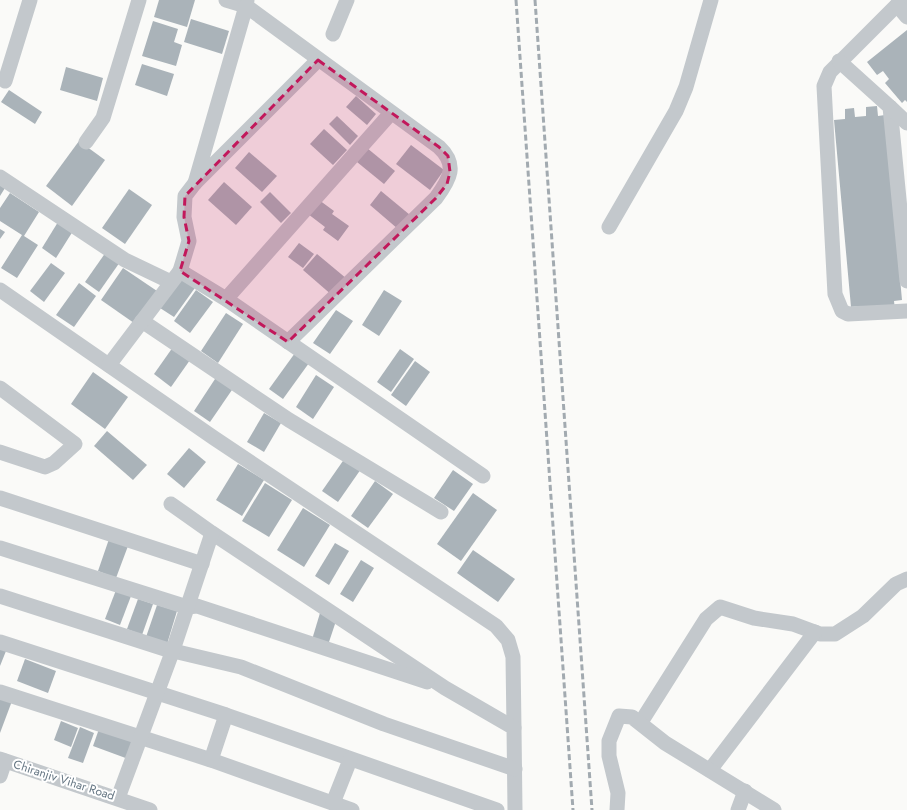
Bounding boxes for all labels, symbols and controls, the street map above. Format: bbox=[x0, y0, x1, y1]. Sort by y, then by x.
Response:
street label: Chiranjiv Vihar Road bbox=[11, 755, 117, 805]

